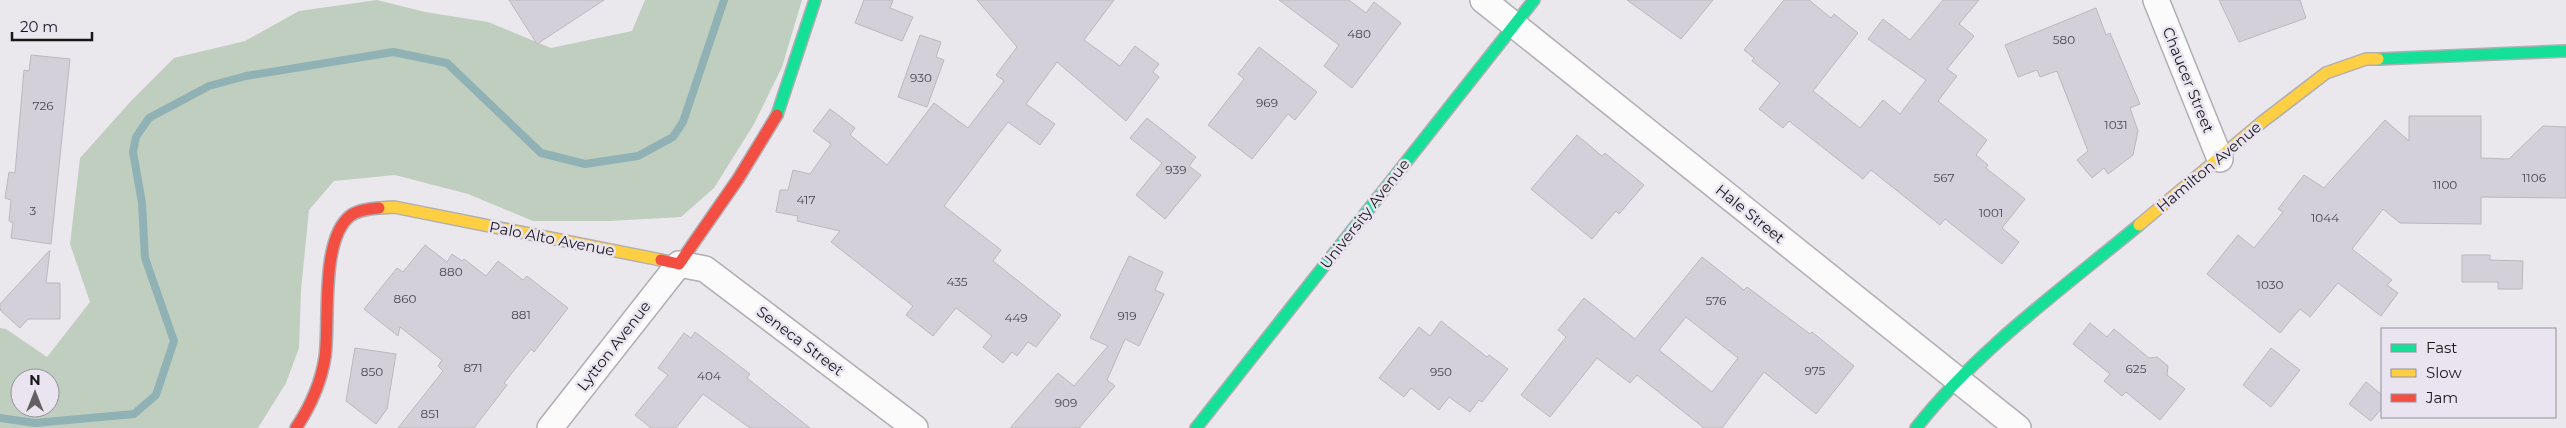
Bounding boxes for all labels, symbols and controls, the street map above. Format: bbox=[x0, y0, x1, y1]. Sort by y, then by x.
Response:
scale bar bbox=[12, 10, 92, 42]
text: 20 m bbox=[20, 17, 58, 36]
street label: Chaucer Street bbox=[2159, 24, 2218, 135]
house number: 480 bbox=[1347, 26, 1371, 41]
house number: 580 bbox=[2053, 32, 2075, 47]
house number: 930 bbox=[910, 70, 932, 85]
house number: 969 bbox=[1256, 95, 1278, 110]
house number: 726 bbox=[32, 98, 54, 113]
house number: 1031 bbox=[2104, 117, 2128, 132]
street label: Hamilton Avenue bbox=[2152, 117, 2265, 216]
street label: University Avenue bbox=[1316, 155, 1413, 273]
house number: 939 bbox=[1165, 162, 1187, 177]
house number: 567 bbox=[1933, 170, 1955, 185]
house number: 1106 bbox=[2522, 170, 2546, 185]
house number: 1100 bbox=[2433, 177, 2457, 192]
street label: Hale Street bbox=[1712, 180, 1789, 247]
house number: 417 bbox=[796, 192, 816, 207]
house number: 3 bbox=[30, 203, 37, 218]
house number: 1001 bbox=[1979, 205, 2003, 220]
house number: 1044 bbox=[2311, 210, 2339, 225]
street label: Palo Alto Avenue bbox=[488, 217, 616, 260]
house number: 880 bbox=[439, 264, 463, 279]
house number: 435 bbox=[946, 274, 968, 289]
house number: 1030 bbox=[2257, 277, 2283, 292]
house number: 860 bbox=[394, 291, 417, 306]
house number: 576 bbox=[1706, 293, 1726, 308]
street label: Lytton Avenue bbox=[573, 297, 655, 394]
street label: Seneca Street bbox=[753, 302, 848, 380]
house number: 881 bbox=[511, 307, 531, 322]
house number: 919 bbox=[1118, 308, 1136, 323]
house number: 449 bbox=[1004, 310, 1028, 325]
legend bbox=[2381, 328, 2556, 418]
text: Fast bbox=[2426, 338, 2457, 357]
house number: 871 bbox=[463, 360, 483, 375]
house number: 625 bbox=[2126, 361, 2147, 376]
house number: 975 bbox=[1805, 363, 1826, 378]
text: Slow bbox=[2426, 363, 2462, 382]
house number: 850 bbox=[361, 364, 383, 379]
house number: 950 bbox=[1430, 364, 1452, 379]
north arrow bbox=[10, 368, 60, 418]
house number: 404 bbox=[697, 368, 721, 383]
text: N bbox=[29, 371, 41, 389]
text: Jam bbox=[2425, 388, 2458, 407]
house number: 909 bbox=[1055, 395, 1077, 410]
house number: 851 bbox=[421, 406, 439, 421]

